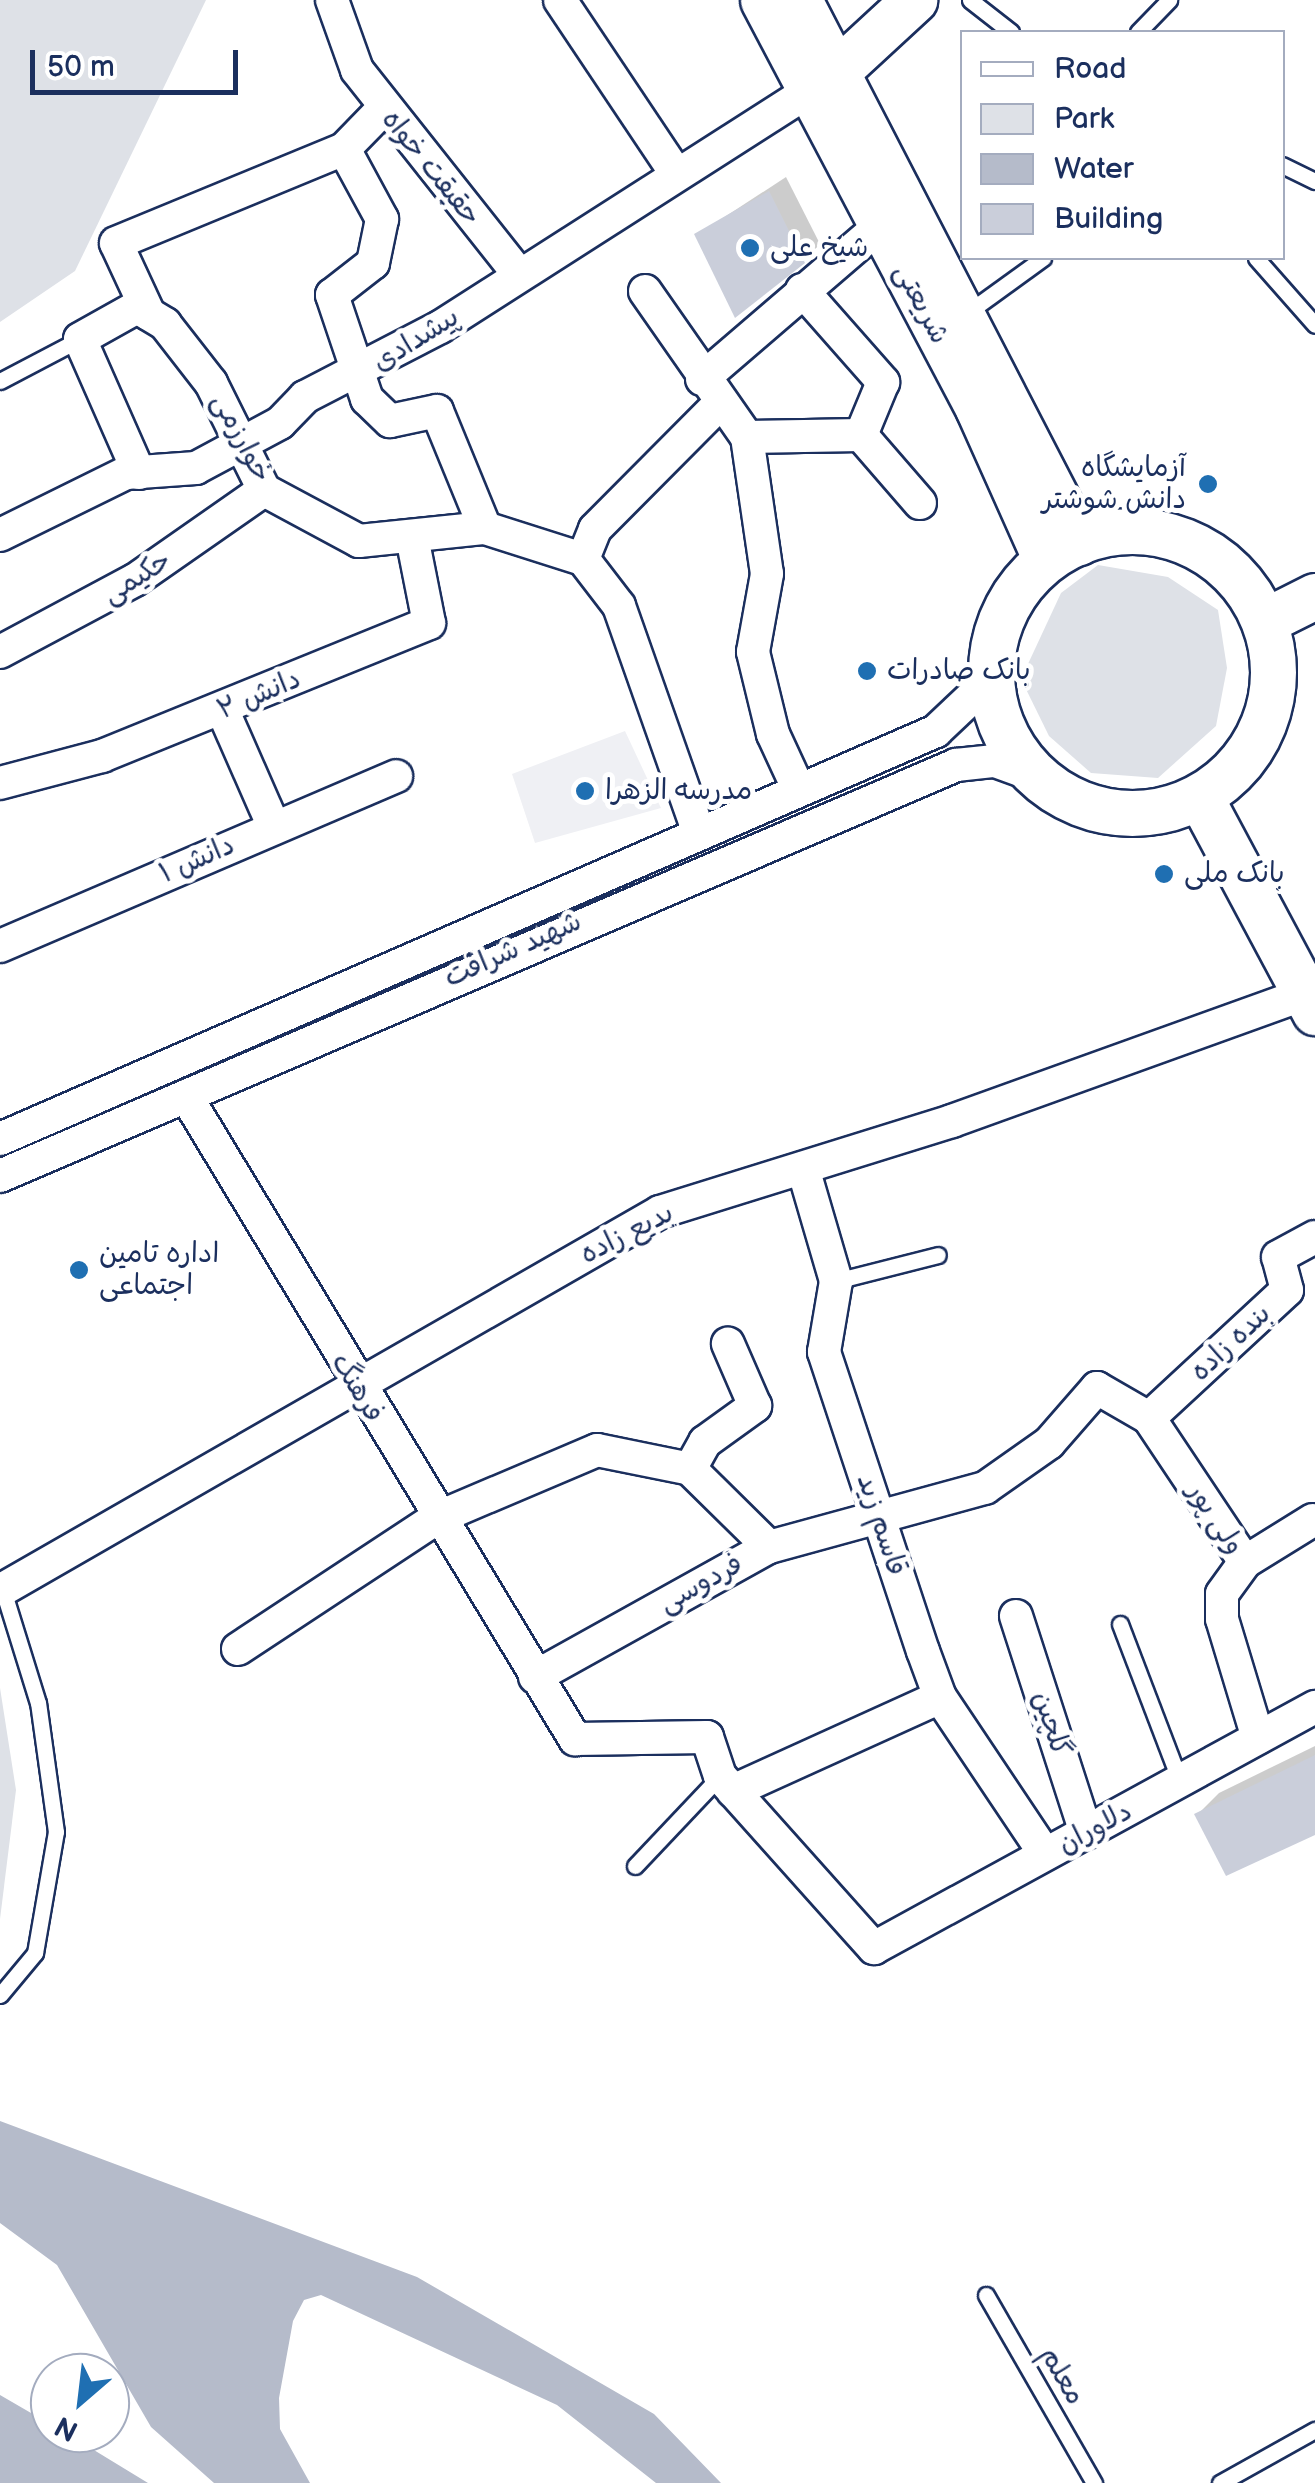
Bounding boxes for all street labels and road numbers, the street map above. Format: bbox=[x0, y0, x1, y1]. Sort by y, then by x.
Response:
street label: حقیقت خواه bbox=[374, 103, 488, 233]
street label: شریعتی bbox=[886, 258, 956, 350]
street label: پیشدادی bbox=[367, 300, 465, 380]
street label: خوارزمی bbox=[204, 388, 278, 488]
street label: حکیمی bbox=[96, 544, 178, 612]
street label: دانش ۲ bbox=[212, 662, 306, 728]
street label: دانش ۱ bbox=[154, 829, 240, 891]
street label: شهید شرافت bbox=[439, 905, 587, 995]
street label: بدیع زاده bbox=[575, 1196, 679, 1272]
street label: بنده زاده bbox=[1184, 1297, 1278, 1389]
street label: فرهنگ bbox=[323, 1347, 391, 1429]
street label: قاسم زید bbox=[849, 1470, 913, 1580]
street label: ولی پور bbox=[1179, 1477, 1251, 1561]
street label: فردوسی bbox=[653, 1547, 749, 1621]
street label: گلچین bbox=[1025, 1687, 1077, 1761]
street label: دلاوران bbox=[1052, 1795, 1138, 1861]
street label: معلم bbox=[1032, 2341, 1092, 2411]

